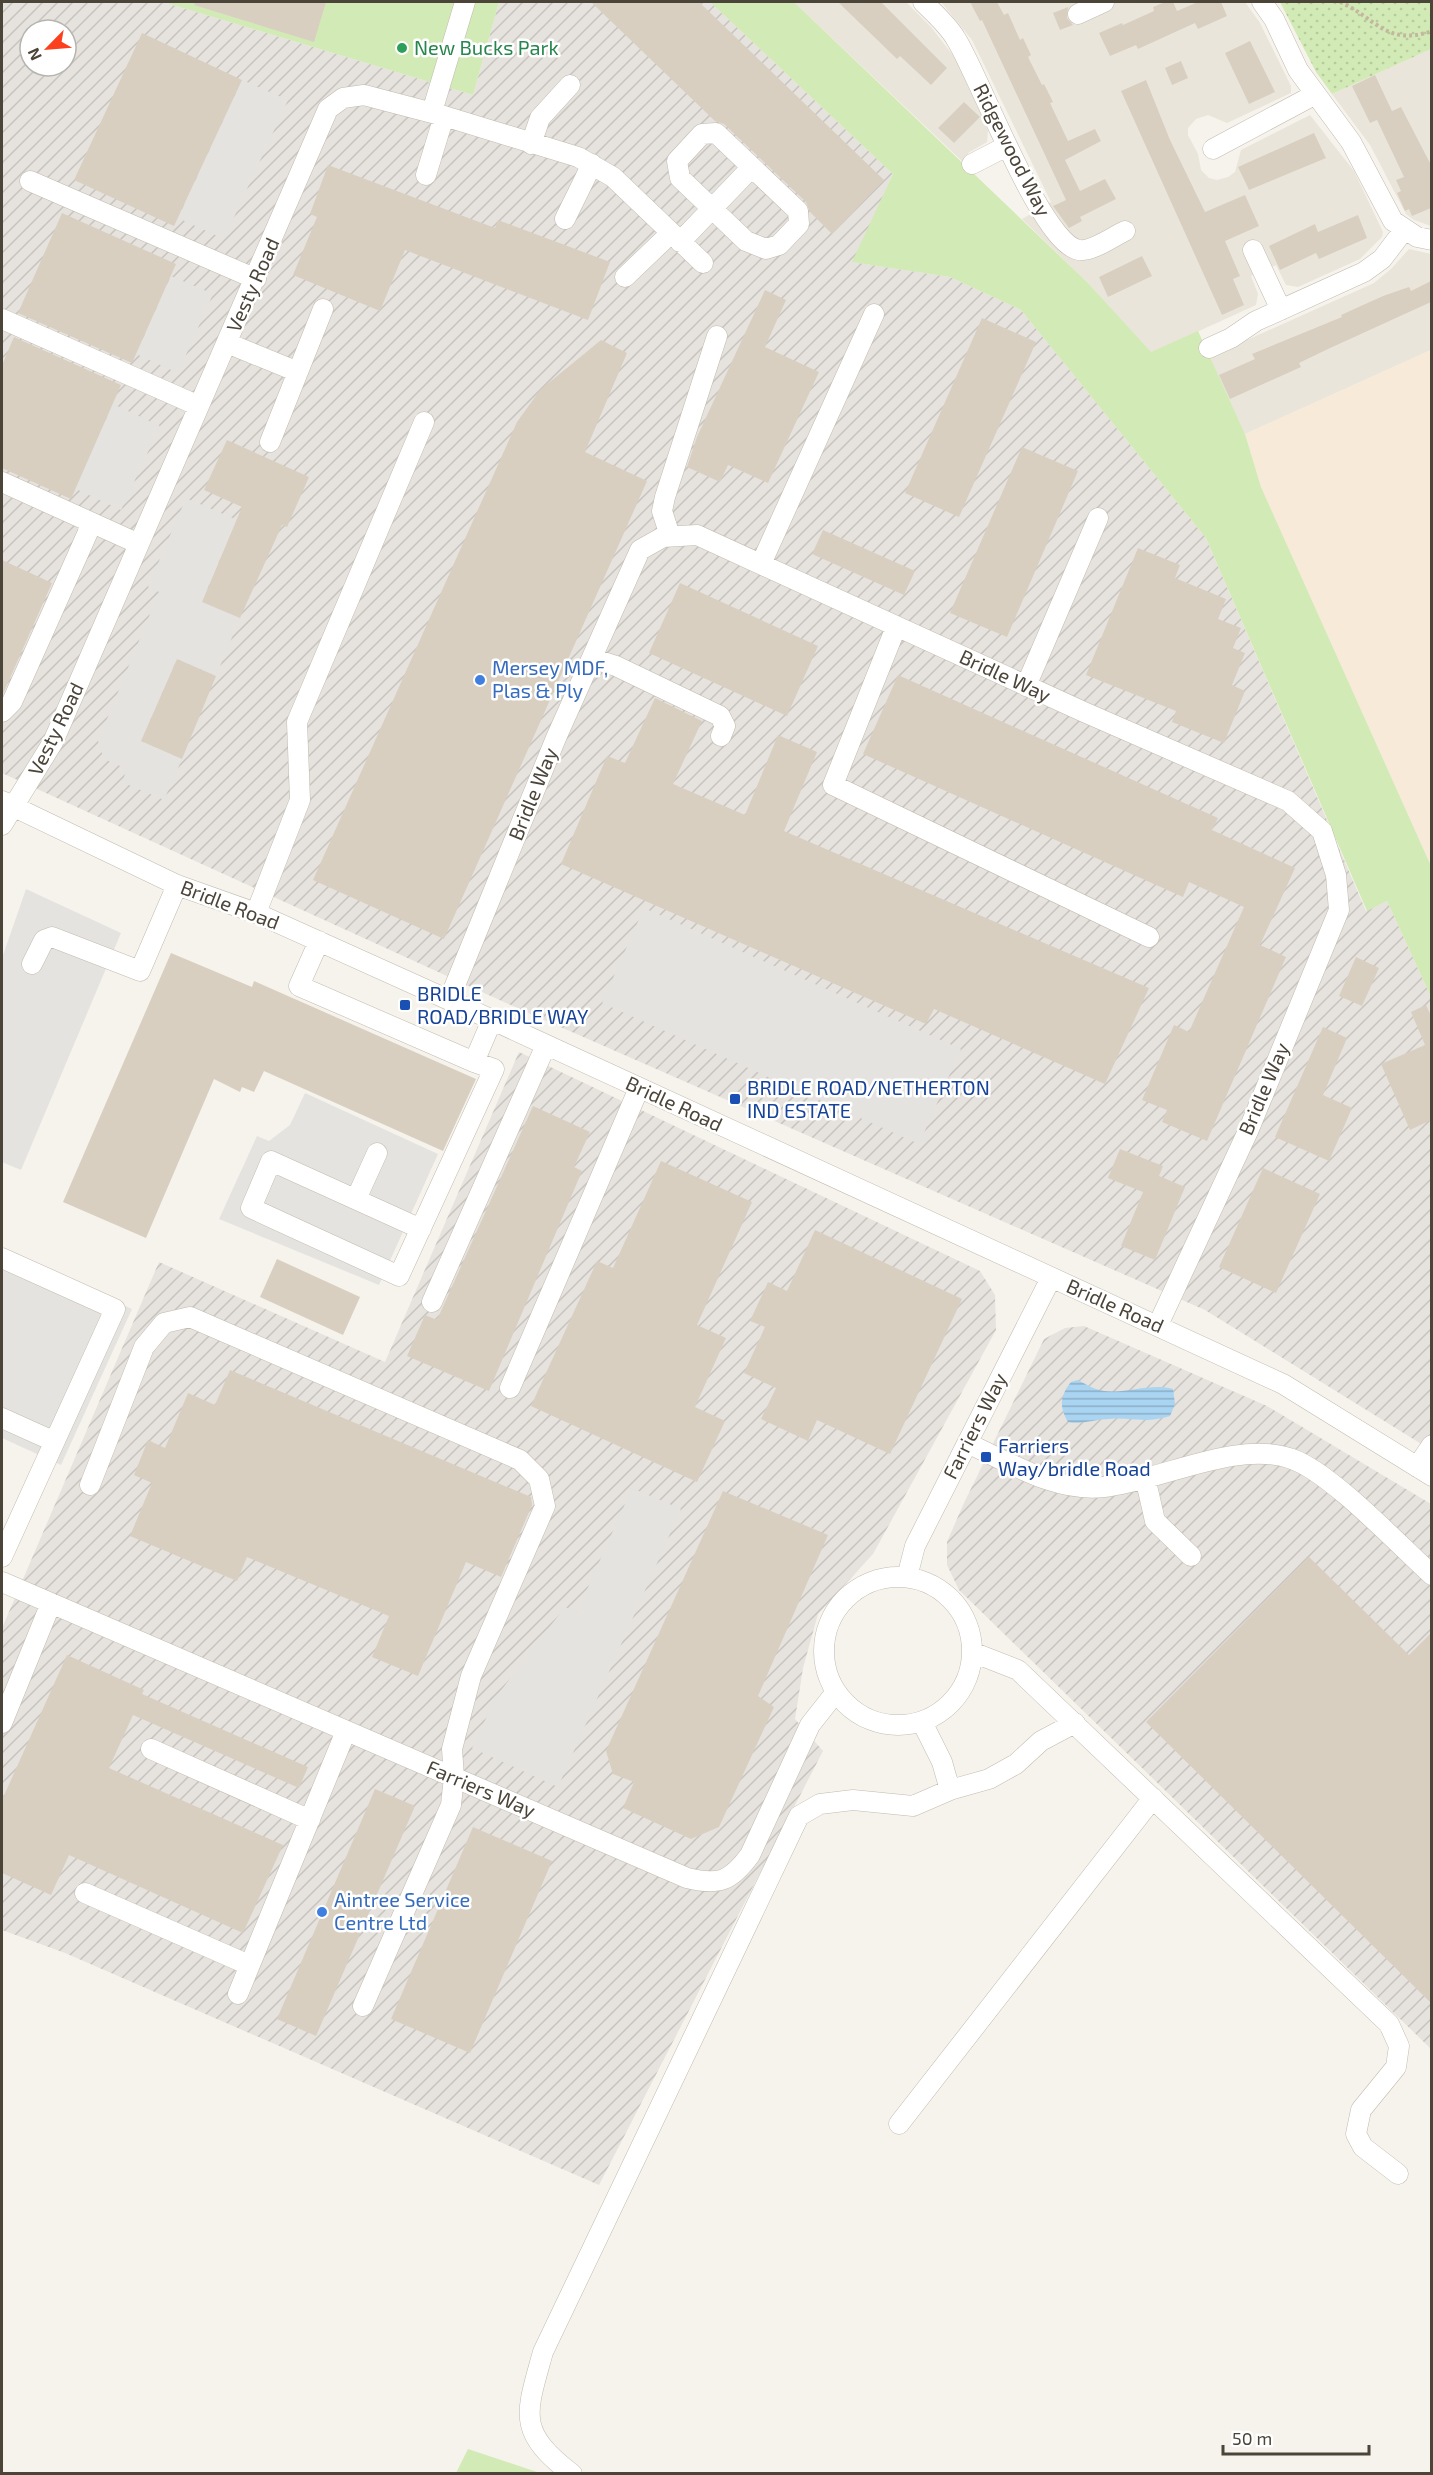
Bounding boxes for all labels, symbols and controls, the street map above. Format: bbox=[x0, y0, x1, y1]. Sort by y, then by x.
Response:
north arrow bbox=[18, 18, 78, 78]
place label: New Bucks Park bbox=[414, 35, 559, 59]
marker: New Bucks Park bbox=[395, 41, 409, 55]
text: N bbox=[23, 45, 45, 64]
street label: Ridgewood Way bbox=[969, 79, 1057, 220]
street label: Vesty Road bbox=[221, 234, 284, 335]
street label: Bridle Way bbox=[956, 644, 1055, 707]
place label: Mersey MDF, Plas & Ply bbox=[492, 655, 608, 702]
marker: Mersey MDF, Plas & Ply bbox=[473, 673, 487, 687]
street label: Vesty Road bbox=[22, 678, 88, 779]
street label: Bridle Way bbox=[503, 743, 562, 844]
street label: Bridle Road bbox=[177, 874, 283, 934]
place label: BRIDLE ROAD/BRIDLE WAY bbox=[417, 981, 589, 1028]
marker: BRIDLE ROAD/BRIDLE WAY bbox=[398, 998, 412, 1012]
street label: Bridle Way bbox=[1233, 1038, 1293, 1138]
street label: Bridle Road bbox=[622, 1070, 727, 1136]
place label: BRIDLE ROAD/NETHERTON IND ESTATE bbox=[747, 1075, 990, 1122]
marker: BRIDLE ROAD/NETHERTON IND ESTATE bbox=[728, 1092, 742, 1106]
street label: Bridle Road bbox=[1063, 1273, 1168, 1337]
street label: Farriers Way bbox=[937, 1368, 1011, 1483]
place label: Farriers Way/bridle Road bbox=[998, 1433, 1151, 1480]
marker: Farriers Way/bridle Road bbox=[979, 1450, 993, 1464]
street label: Farriers Way bbox=[423, 1754, 540, 1822]
place label: Aintree Service Centre Ltd bbox=[334, 1887, 470, 1934]
marker: Aintree Service Centre Ltd bbox=[315, 1905, 329, 1919]
scale bar bbox=[1223, 2418, 1368, 2456]
text: 50 m bbox=[1232, 2427, 1272, 2449]

